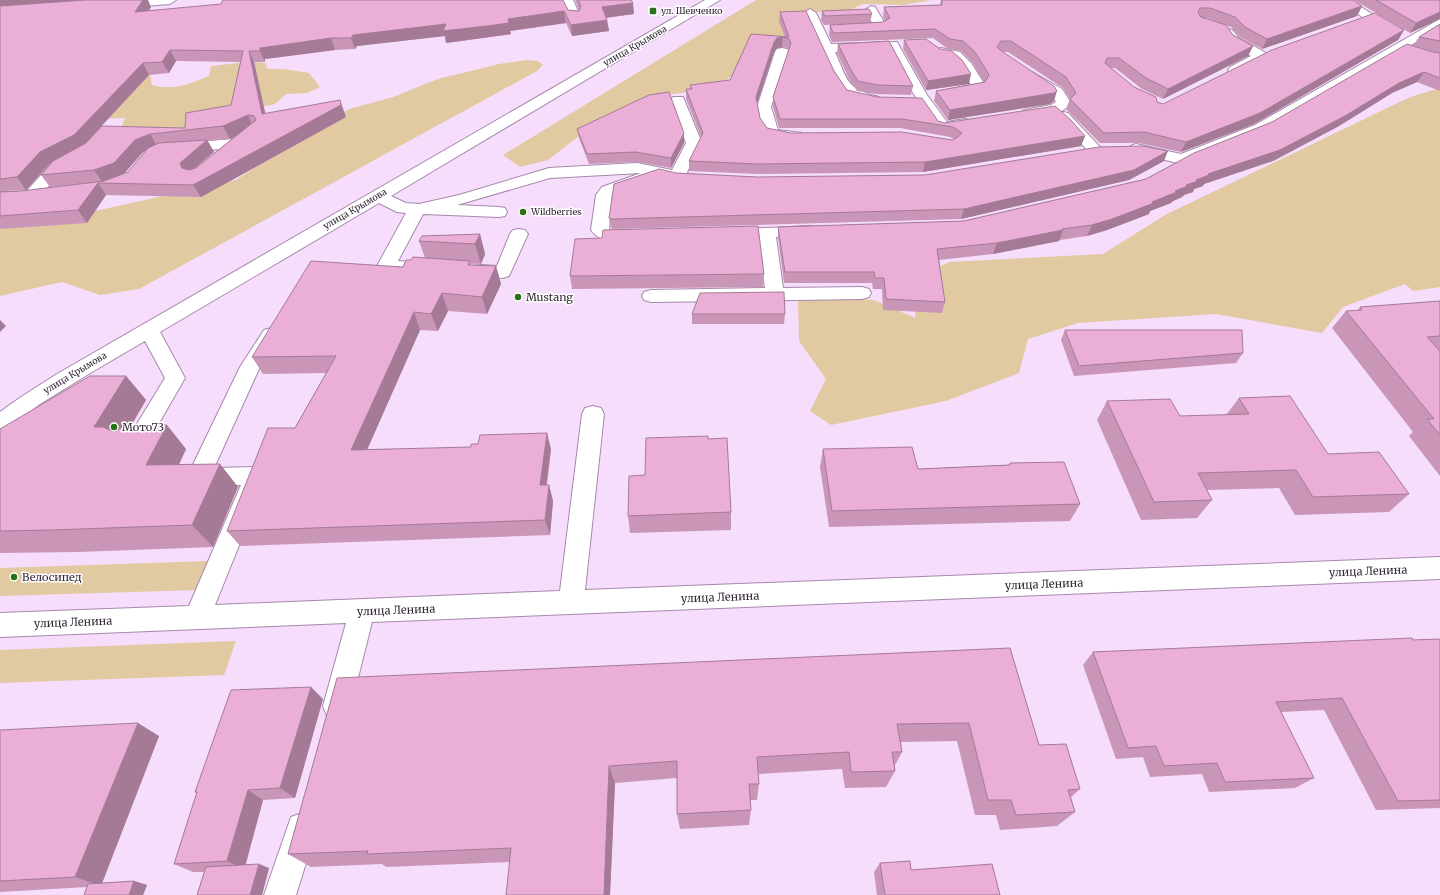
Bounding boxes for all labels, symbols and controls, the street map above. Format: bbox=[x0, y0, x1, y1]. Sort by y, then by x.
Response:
place label: ул. Шевченко bbox=[661, 5, 723, 16]
marker: ул. Шевченко bbox=[648, 6, 658, 16]
street label: улица Крымова bbox=[601, 23, 669, 68]
street label: улица Крымова bbox=[321, 186, 389, 231]
place label: Wildberries bbox=[530, 206, 582, 217]
marker: Wildberries bbox=[518, 207, 528, 217]
place label: Mustang bbox=[526, 290, 573, 304]
marker: Mustang bbox=[513, 292, 523, 302]
street label: улица Крымова bbox=[41, 349, 108, 396]
place label: Мото73 bbox=[122, 420, 164, 434]
marker: Мото73 bbox=[109, 422, 119, 432]
street label: улица Ленина bbox=[1329, 563, 1407, 579]
place label: Велосипед bbox=[22, 570, 82, 584]
marker: Велосипед bbox=[9, 572, 19, 582]
street label: улица Ленина bbox=[1005, 576, 1083, 592]
street label: улица Ленина bbox=[681, 589, 759, 605]
street label: улица Ленина bbox=[357, 602, 435, 618]
street label: улица Ленина bbox=[34, 614, 112, 630]

